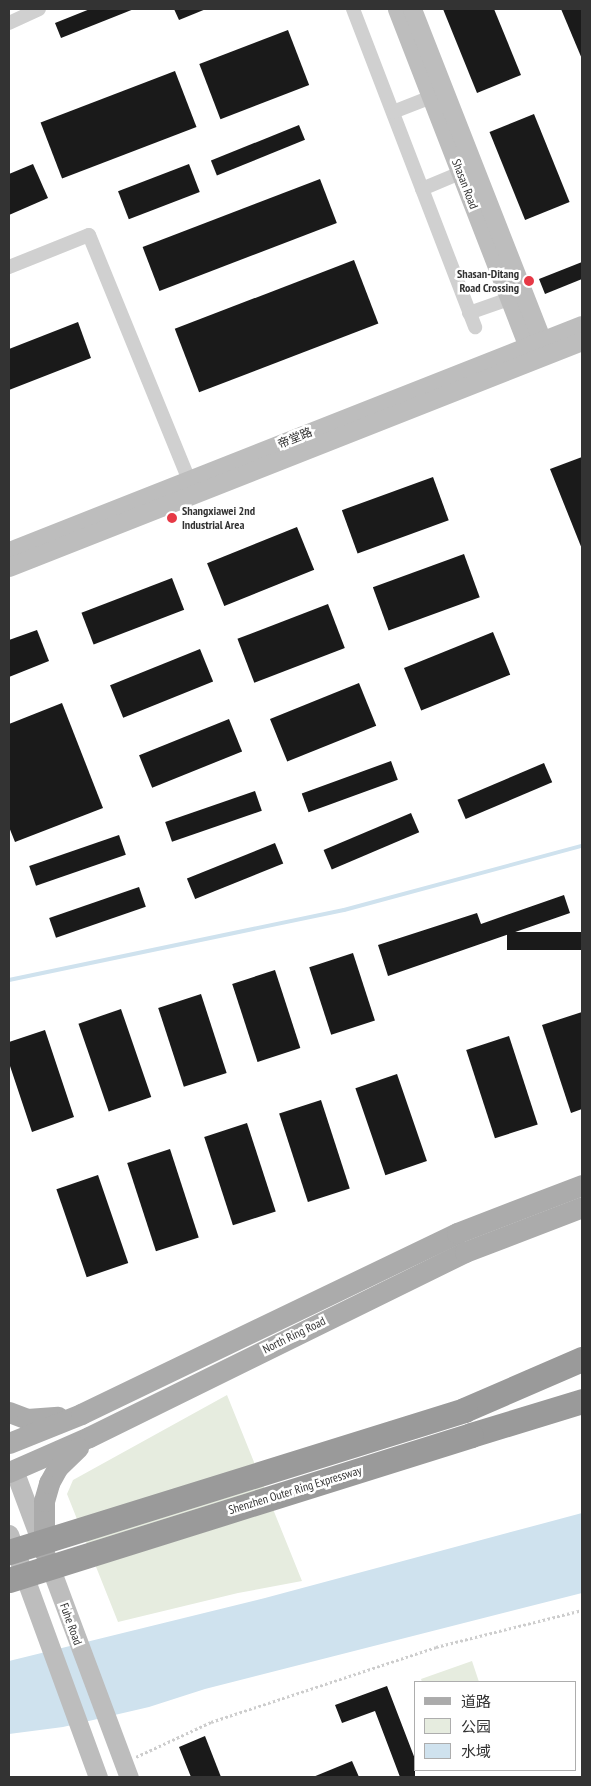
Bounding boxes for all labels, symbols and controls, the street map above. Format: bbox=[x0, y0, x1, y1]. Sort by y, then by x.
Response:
street label: Shasan Road bbox=[449, 157, 481, 211]
place label: Shasan-Ditang Road Crossing bbox=[457, 267, 519, 295]
marker: Shasan-Ditang Road Crossing bbox=[523, 275, 535, 287]
street label: 帝堂路 bbox=[276, 425, 314, 451]
place label: Shangxiawei 2nd Industrial Area bbox=[182, 504, 255, 532]
marker: Shangxiawei 2nd Industrial Area bbox=[166, 512, 178, 524]
street label: North Ring Road bbox=[260, 1314, 328, 1356]
street label: Shenzhen Outer Ring Expressway bbox=[227, 1463, 363, 1517]
street label: Fuhe Road bbox=[57, 1601, 85, 1647]
legend bbox=[414, 1681, 576, 1771]
text: 道路 bbox=[461, 1692, 491, 1711]
text: 公园 bbox=[461, 1717, 491, 1736]
text: 水域 bbox=[461, 1742, 491, 1761]

